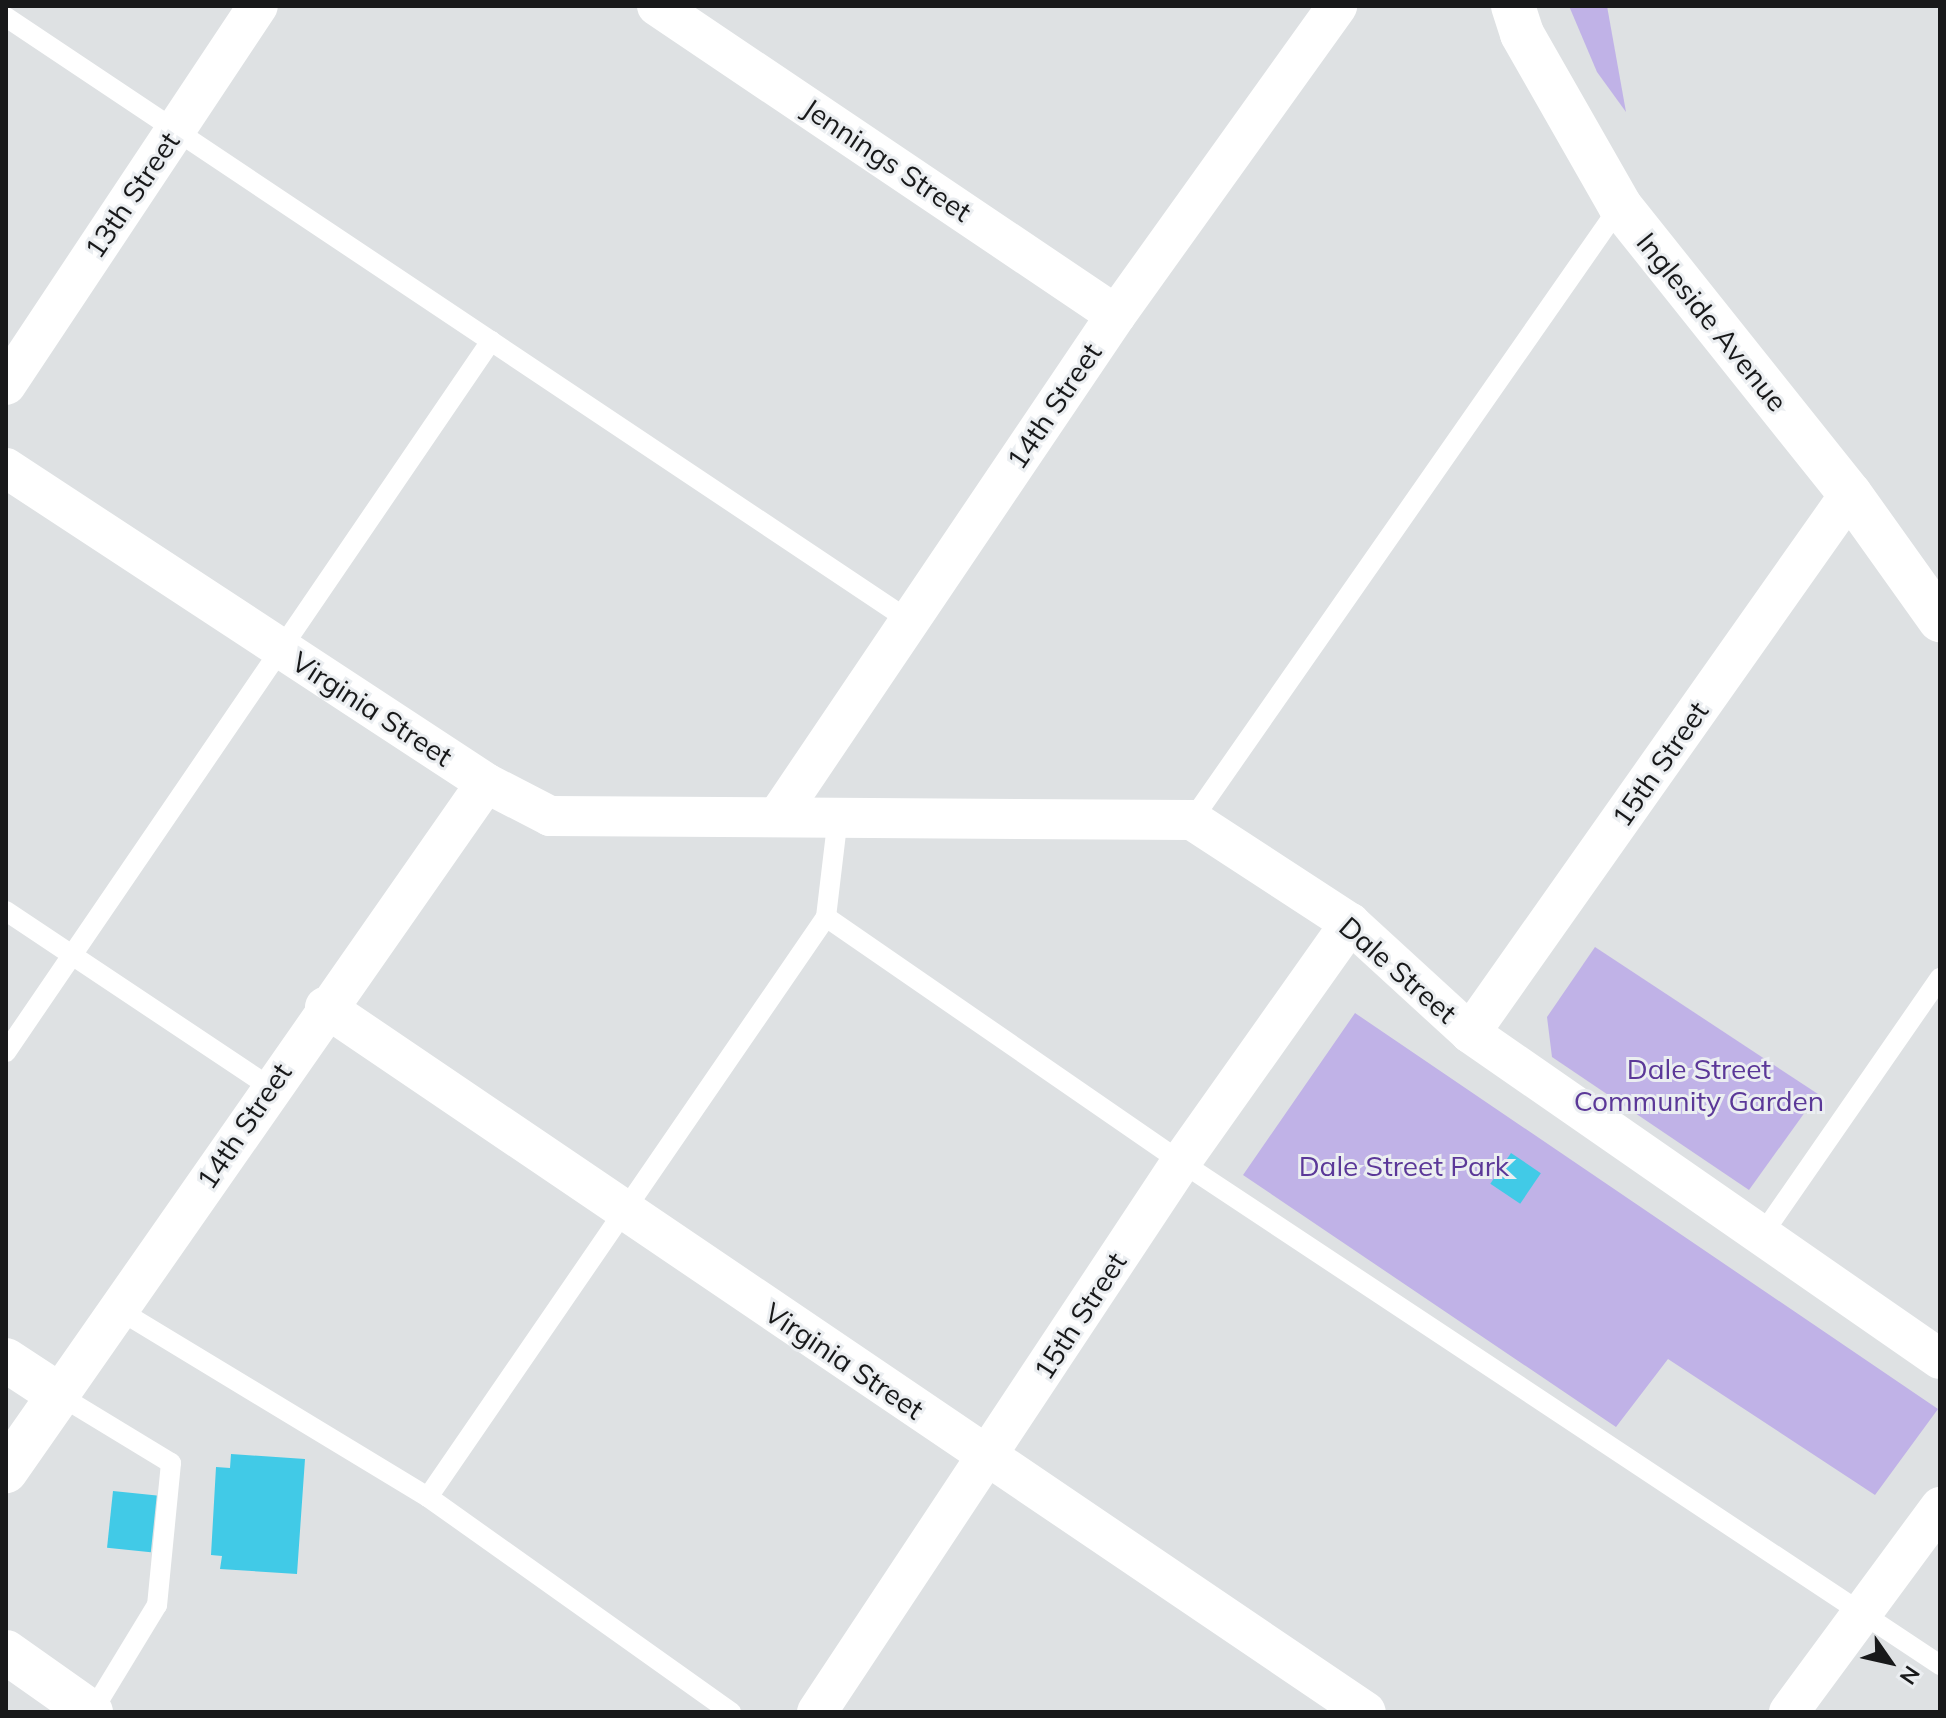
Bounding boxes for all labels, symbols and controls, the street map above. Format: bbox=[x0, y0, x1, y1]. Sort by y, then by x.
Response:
street label: Jennings Street bbox=[796, 91, 978, 229]
street label: 13th Street bbox=[78, 126, 186, 264]
street label: Ingleside Avenue bbox=[1630, 226, 1794, 418]
street label: 14th Street bbox=[1000, 337, 1108, 475]
street label: Virginia Street bbox=[286, 645, 458, 773]
street label: 15th Street bbox=[1605, 695, 1715, 833]
street label: Dale Street bbox=[1333, 910, 1463, 1030]
park label: Dale Street Community Garden bbox=[1574, 1052, 1824, 1118]
street label: 14th Street bbox=[190, 1057, 298, 1195]
park label: Dale Street Park bbox=[1299, 1149, 1509, 1183]
street label: 15th Street bbox=[1027, 1246, 1133, 1386]
street label: Virginia Street bbox=[758, 1296, 930, 1426]
north arrow bbox=[1850, 1622, 1930, 1702]
text: N bbox=[1894, 1661, 1926, 1690]

